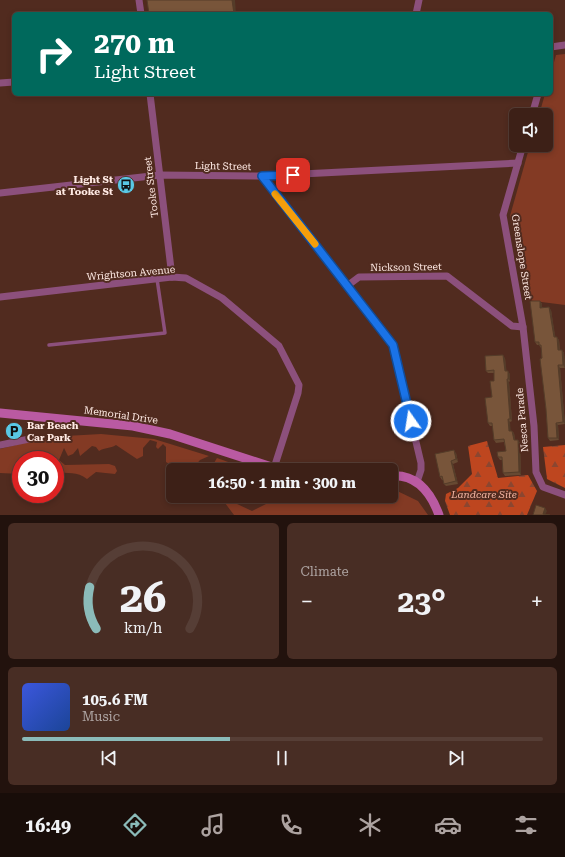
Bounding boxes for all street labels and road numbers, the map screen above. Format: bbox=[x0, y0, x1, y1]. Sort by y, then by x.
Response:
street label: Tooke Street bbox=[142, 156, 160, 218]
street label: Light Street bbox=[195, 160, 252, 172]
street label: Greenslope Street bbox=[510, 213, 534, 301]
street label: Nickson Street bbox=[370, 261, 442, 273]
street label: Wrightson Avenue bbox=[86, 264, 176, 282]
street label: Nesca Parade bbox=[514, 387, 530, 453]
street label: Memorial Drive bbox=[83, 404, 159, 426]

